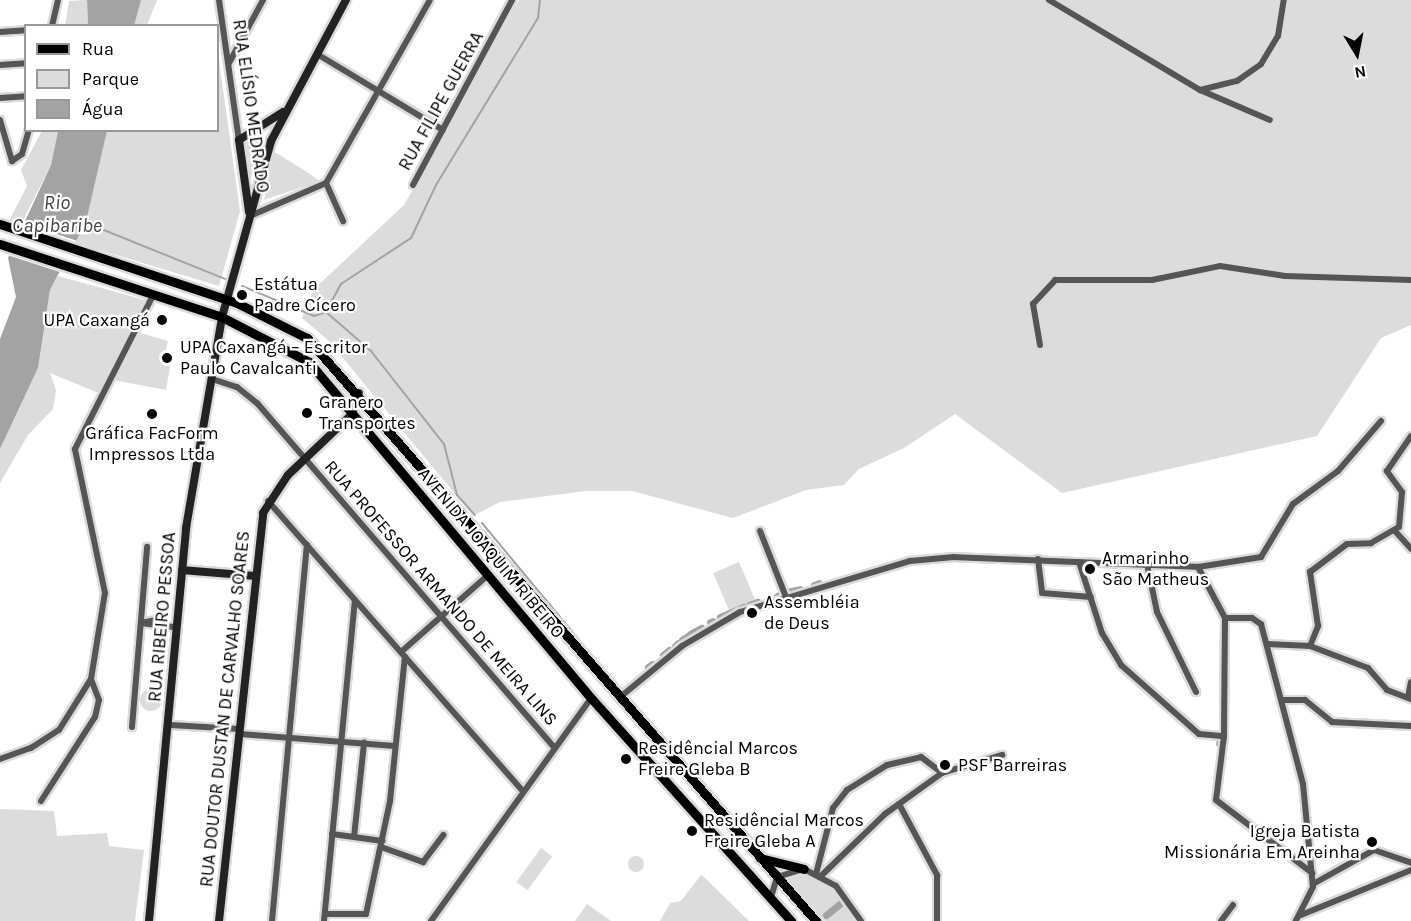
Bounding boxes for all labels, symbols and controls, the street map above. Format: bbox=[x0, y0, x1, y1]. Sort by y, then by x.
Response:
street label: RUA ELÍSIO MEDRADO bbox=[228, 18, 274, 194]
legend bbox=[24, 24, 219, 132]
north arrow bbox=[1327, 24, 1387, 84]
street label: RUA FILIPE GUERRA bbox=[394, 28, 488, 174]
text: Rua bbox=[82, 38, 114, 60]
text: N bbox=[1353, 62, 1368, 83]
text: Parque bbox=[82, 68, 139, 90]
text: Água bbox=[82, 98, 123, 120]
water label: Rio Capibaribe bbox=[12, 190, 102, 237]
place label: Estátua Padre Cícero bbox=[254, 274, 356, 316]
marker: Estátua Padre Cícero bbox=[235, 288, 249, 302]
place label: UPA Caxangá bbox=[43, 309, 150, 331]
marker: UPA Caxangá bbox=[155, 313, 169, 327]
place label: UPA Caxangá – Escritor Paulo Cavalcanti bbox=[180, 337, 368, 380]
marker: UPA Caxangá – Escritor Paulo Cavalcanti bbox=[158, 349, 176, 367]
place label: Granero Transportes bbox=[319, 392, 416, 434]
marker: Granero Transportes bbox=[300, 406, 314, 420]
marker: Gráfica FacForm Impressos Ltda bbox=[145, 407, 159, 421]
place label: Gráfica FacForm Impressos Ltda bbox=[85, 423, 219, 466]
street label: RUA PROFESSOR ARMANDO DE MEIRA LINS bbox=[320, 456, 562, 730]
street label: AVENIDA JOAQUIM RIBEIRO bbox=[413, 463, 569, 643]
street label: RUA DOUTOR DUSTAN DE CARVALHO SOARES bbox=[196, 530, 254, 888]
street label: RUA RIBEIRO PESSOA bbox=[144, 531, 180, 703]
place label: Armarinho São Matheus bbox=[1102, 548, 1209, 590]
marker: Armarinho São Matheus bbox=[1083, 562, 1097, 576]
place label: Assembléia de Deus bbox=[764, 592, 860, 634]
marker: Assembléia de Deus bbox=[745, 606, 759, 620]
place label: Residêncial Marcos Freire Gleba B bbox=[638, 738, 798, 780]
marker: Residêncial Marcos Freire Gleba B bbox=[619, 752, 633, 766]
place label: PSF Barreiras bbox=[958, 754, 1067, 776]
marker: PSF Barreiras bbox=[936, 756, 954, 774]
place label: Residêncial Marcos Freire Gleba A bbox=[704, 810, 864, 852]
place label: Igreja Batista Missionária Em Areinha bbox=[1164, 821, 1360, 864]
marker: Residêncial Marcos Freire Gleba A bbox=[685, 824, 699, 838]
marker: Igreja Batista Missionária Em Areinha bbox=[1365, 835, 1379, 849]

